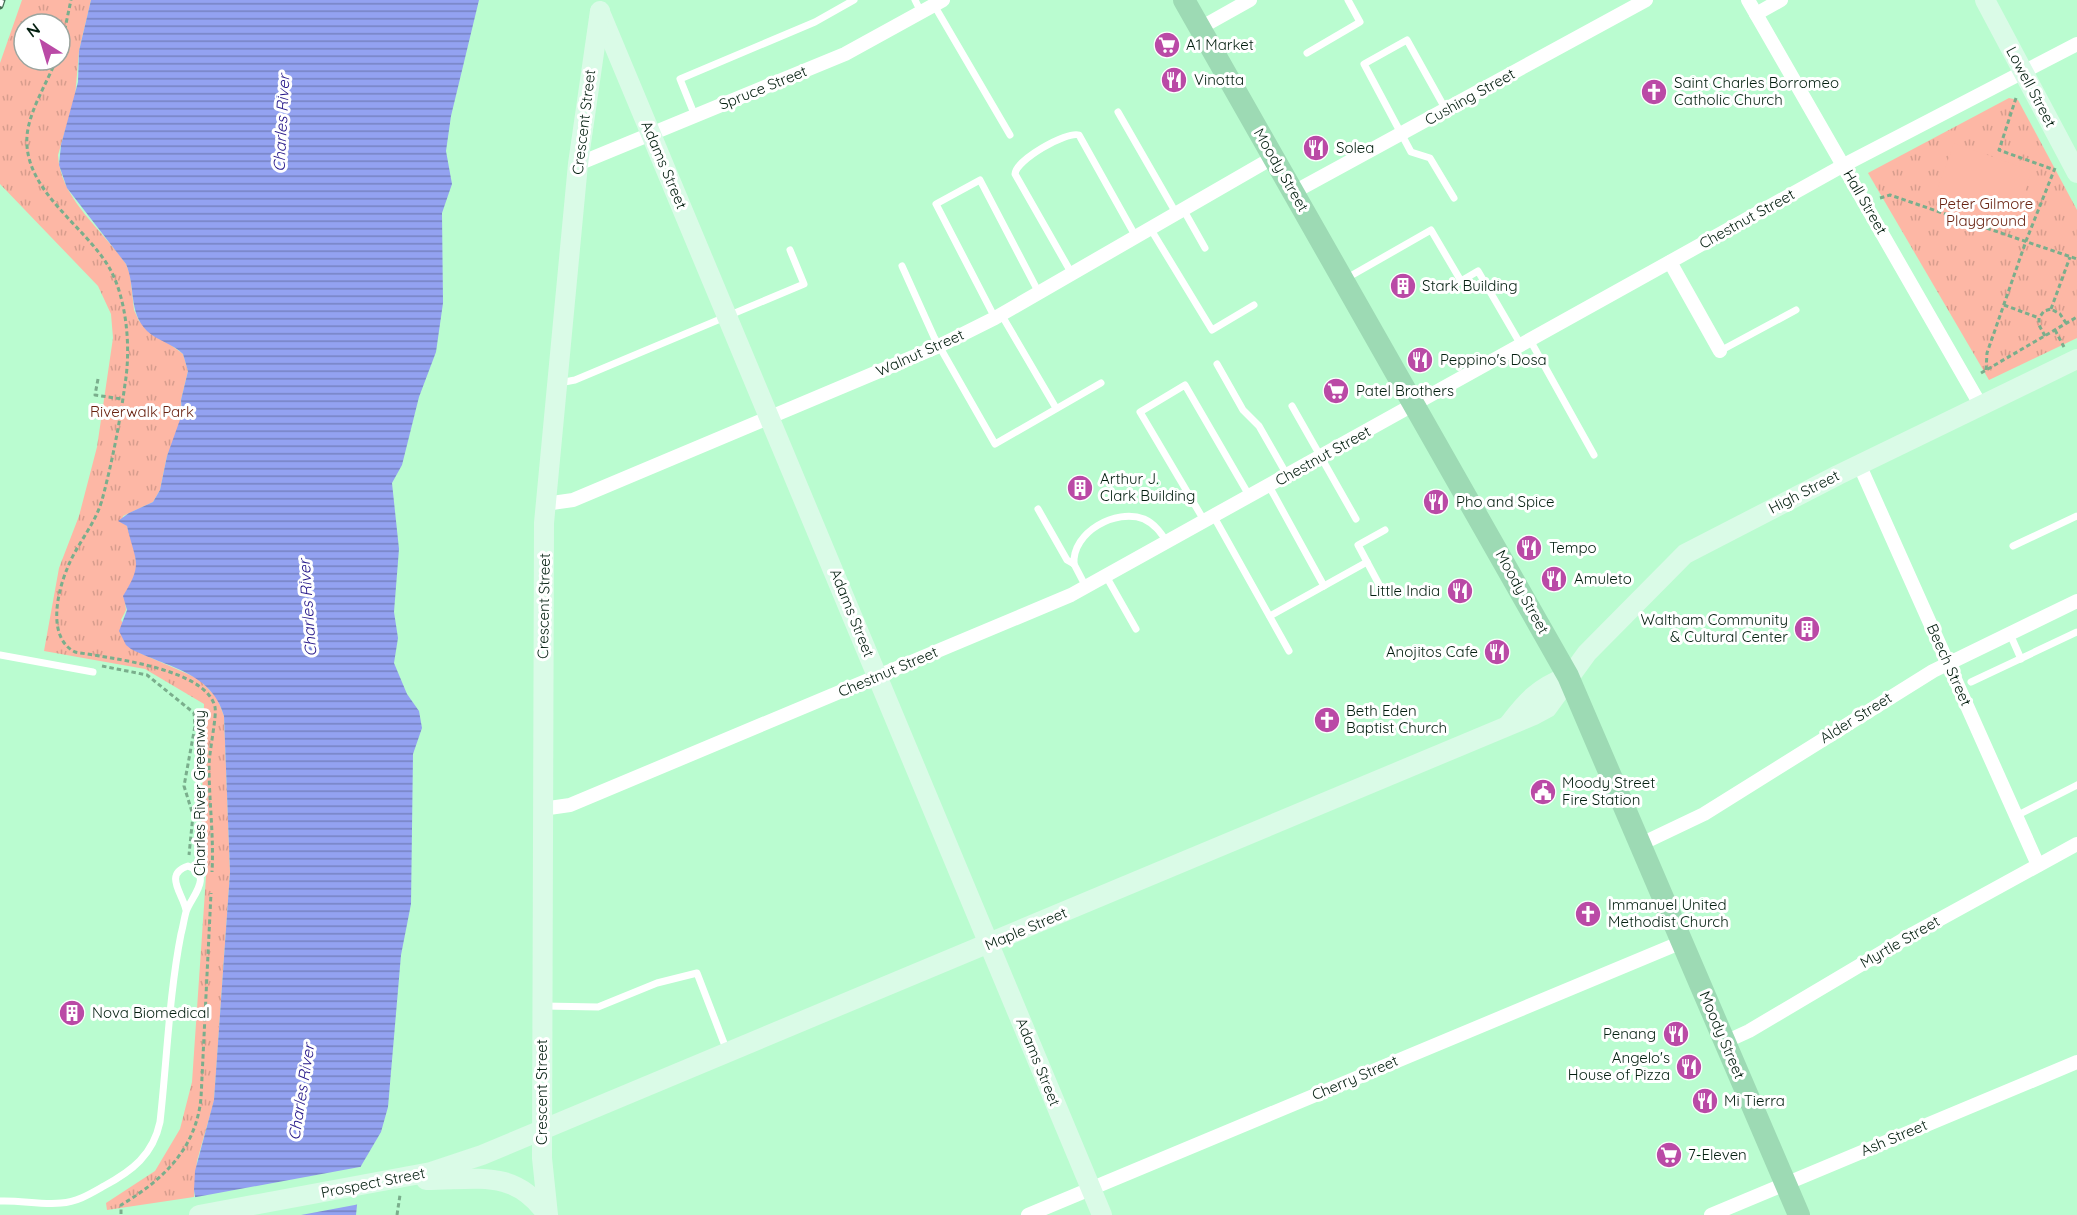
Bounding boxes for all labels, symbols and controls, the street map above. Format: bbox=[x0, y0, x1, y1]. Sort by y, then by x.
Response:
north arrow bbox=[12, 12, 72, 72]
text: N bbox=[22, 18, 44, 42]
supermarket icon: A1 Market bbox=[1152, 30, 1182, 60]
place label: A1 Market bbox=[1186, 35, 1254, 54]
street label: Lowell Street bbox=[2002, 43, 2061, 130]
street label: Spruce Street bbox=[716, 61, 810, 114]
street label: Cushing Street bbox=[1421, 64, 1518, 129]
restaurant icon: Vinotta bbox=[1159, 65, 1189, 95]
street label: Crescent Street bbox=[568, 68, 599, 176]
place label: Vinotta bbox=[1194, 70, 1244, 89]
water label: Charles River bbox=[268, 72, 294, 172]
place label: Saint Charles Borromeo Catholic Church bbox=[1674, 73, 1839, 109]
church icon: Saint Charles Borromeo Catholic Church bbox=[1639, 77, 1669, 107]
street label: Adams Street bbox=[637, 118, 692, 212]
street label: Moody Street bbox=[1250, 125, 1313, 215]
restaurant icon: Solea bbox=[1301, 133, 1331, 163]
place label: Solea bbox=[1336, 138, 1374, 157]
street label: Hall Street bbox=[1839, 166, 1892, 238]
street label: Chestnut Street bbox=[1696, 184, 1798, 253]
park label: Peter Gilmore Playground bbox=[1939, 194, 2033, 230]
building icon: Stark Building bbox=[1388, 271, 1418, 301]
place label: Stark Building bbox=[1422, 276, 1518, 295]
street label: Walnut Street bbox=[873, 325, 967, 380]
restaurant icon: Peppino's Dosa bbox=[1405, 345, 1435, 375]
place label: Peppino's Dosa bbox=[1440, 350, 1547, 369]
supermarket icon: Patel Brothers bbox=[1321, 376, 1351, 406]
place label: Patel Brothers bbox=[1356, 381, 1454, 400]
park label: Riverwalk Park bbox=[90, 402, 194, 421]
street label: Chestnut Street bbox=[1272, 421, 1374, 490]
street label: High Street bbox=[1765, 466, 1842, 517]
place label: Arthur J. Clark Building bbox=[1100, 469, 1195, 505]
building icon: Arthur J. Clark Building bbox=[1065, 473, 1095, 503]
restaurant icon: Pho and Spice bbox=[1421, 487, 1451, 517]
place label: Pho and Spice bbox=[1456, 492, 1555, 511]
restaurant icon: Tempo bbox=[1514, 533, 1544, 563]
place label: Tempo bbox=[1549, 538, 1597, 557]
street label: Moody Street bbox=[1492, 546, 1553, 637]
street label: Crescent Street bbox=[533, 553, 554, 659]
water label: Charles River bbox=[293, 557, 320, 657]
restaurant icon: Amuleto bbox=[1539, 564, 1569, 594]
street label: Adams Street bbox=[826, 566, 879, 660]
place label: Amuleto bbox=[1574, 569, 1632, 588]
restaurant icon: Little India bbox=[1445, 576, 1475, 606]
place label: Little India bbox=[1369, 581, 1440, 600]
place label: Waltham Community & Cultural Center bbox=[1640, 610, 1788, 646]
building icon: Waltham Community & Cultural Center bbox=[1792, 614, 1822, 644]
street label: Beech Street bbox=[1923, 621, 1976, 709]
restaurant icon: Anojitos Cafe bbox=[1482, 637, 1512, 667]
street label: Chestnut Street bbox=[835, 642, 940, 701]
place label: Anojitos Cafe bbox=[1386, 642, 1478, 661]
street label: Alder Street bbox=[1816, 688, 1895, 747]
place label: Beth Eden Baptist Church bbox=[1346, 701, 1447, 737]
church icon: Beth Eden Baptist Church bbox=[1312, 705, 1342, 735]
street label: Charles River Greenway bbox=[190, 710, 209, 876]
place label: Moody Street Fire Station bbox=[1562, 773, 1655, 809]
public building icon: Moody Street Fire Station bbox=[1528, 777, 1558, 807]
place label: Immanuel United Methodist Church bbox=[1608, 895, 1729, 931]
church icon: Immanuel United Methodist Church bbox=[1573, 899, 1603, 929]
street label: Maple Street bbox=[982, 903, 1070, 954]
street label: Myrtle Street bbox=[1857, 911, 1943, 972]
street label: Moody Street bbox=[1696, 988, 1749, 1081]
building icon: Nova Biomedical bbox=[57, 998, 87, 1028]
place label: Nova Biomedical bbox=[92, 1003, 210, 1022]
street label: Adams Street bbox=[1012, 1015, 1065, 1109]
restaurant icon: Penang bbox=[1661, 1019, 1691, 1049]
place label: Penang bbox=[1603, 1024, 1656, 1043]
street label: Crescent Street bbox=[532, 1039, 551, 1145]
water label: Charles River bbox=[283, 1040, 319, 1142]
place label: Angelo's House of Pizza bbox=[1568, 1048, 1670, 1084]
street label: Cherry Street bbox=[1309, 1051, 1401, 1104]
restaurant icon: Angelo's House of Pizza bbox=[1674, 1052, 1704, 1082]
restaurant icon: Mi Tierra bbox=[1690, 1086, 1720, 1116]
place label: Mi Tierra bbox=[1724, 1091, 1785, 1110]
street label: Ash Street bbox=[1858, 1115, 1930, 1160]
supermarket icon: 7-Eleven bbox=[1654, 1140, 1684, 1170]
place label: 7-Eleven bbox=[1688, 1145, 1747, 1164]
street label: Prospect Street bbox=[319, 1163, 427, 1202]

